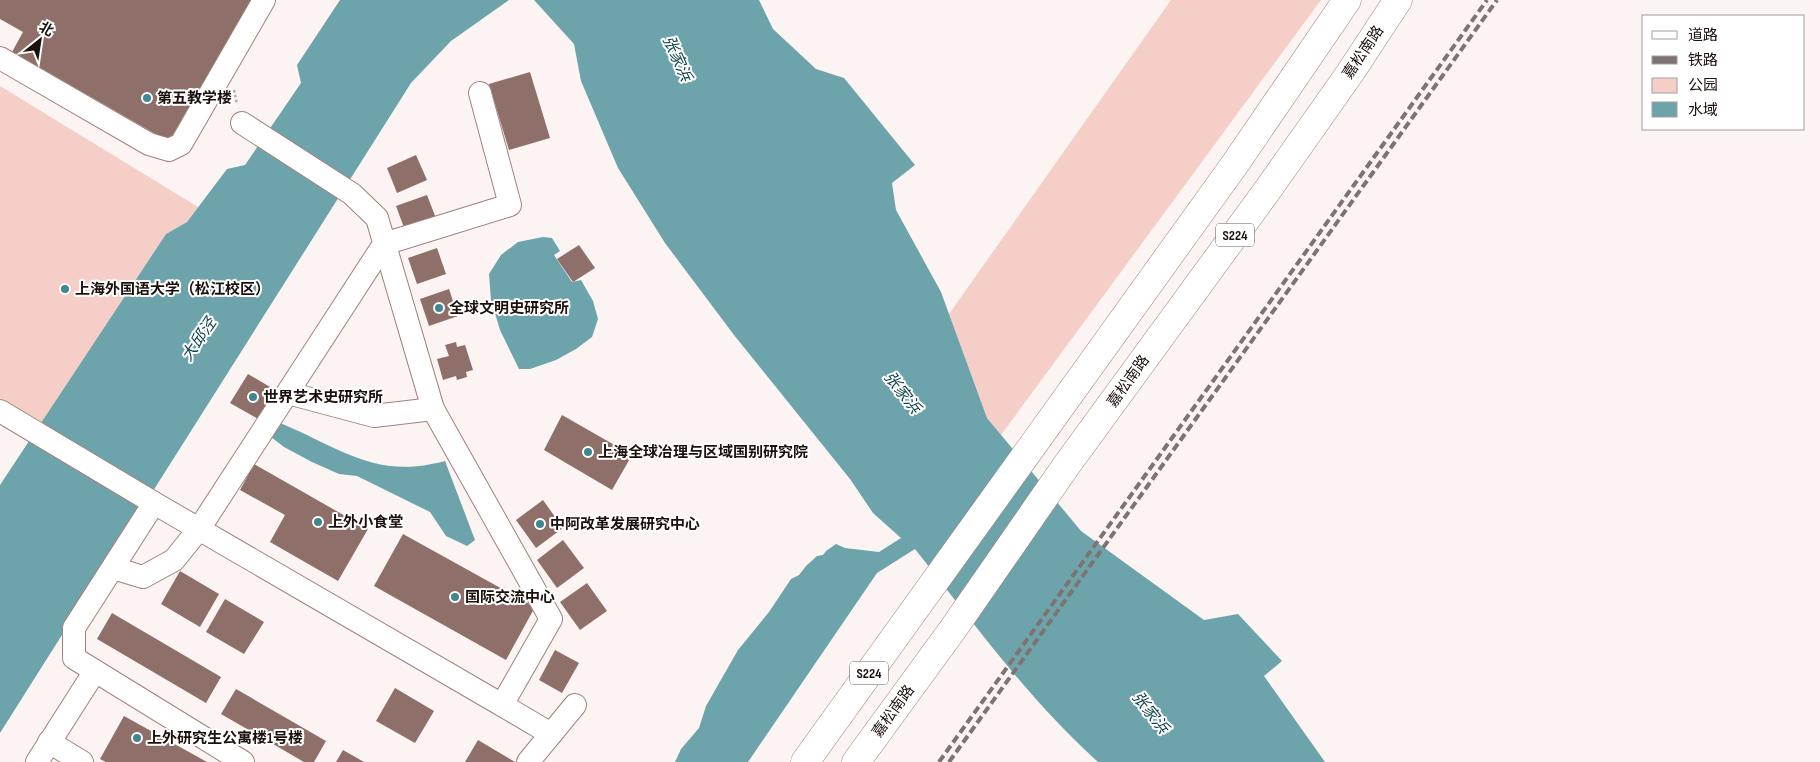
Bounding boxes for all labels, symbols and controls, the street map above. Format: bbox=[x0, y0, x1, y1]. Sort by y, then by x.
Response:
north arrow bbox=[15, 15, 65, 65]
legend bbox=[1642, 15, 1805, 130]
text: 北 bbox=[36, 18, 57, 40]
street label: 嘉松南路 bbox=[1339, 22, 1388, 82]
text: 道路 bbox=[1688, 26, 1718, 45]
water label: 张家浜 bbox=[658, 33, 696, 86]
text: 铁路 bbox=[1688, 51, 1718, 70]
text: 公园 bbox=[1688, 76, 1718, 95]
place label: 第五教学楼 bbox=[157, 89, 232, 108]
marker: 第五教学楼 bbox=[141, 92, 153, 104]
text: 水域 bbox=[1688, 101, 1718, 120]
road number: S224 bbox=[1216, 224, 1254, 246]
place label: 上海外国语大学（松江校区） bbox=[75, 280, 270, 299]
marker: 上海外国语大学（松江校区） bbox=[59, 283, 71, 295]
place label: 全球文明史研究所 bbox=[449, 299, 569, 318]
marker: 全球文明史研究所 bbox=[433, 302, 445, 314]
water label: 大邱泾 bbox=[178, 313, 222, 365]
street label: 嘉松南路 bbox=[1103, 351, 1154, 411]
water label: 张家浜 bbox=[880, 368, 925, 419]
place label: 世界艺术史研究所 bbox=[263, 388, 383, 407]
marker: 世界艺术史研究所 bbox=[247, 391, 259, 403]
place label: 上海全球冶理与区域国别研究院 bbox=[598, 443, 808, 462]
marker: 上海全球冶理与区域国别研究院 bbox=[582, 446, 594, 458]
place label: 上外小食堂 bbox=[328, 513, 403, 532]
place label: 中阿改革发展研究中心 bbox=[550, 515, 700, 534]
marker: 上外小食堂 bbox=[312, 516, 324, 528]
marker: 中阿改革发展研究中心 bbox=[534, 518, 546, 530]
place label: 国际交流中心 bbox=[465, 588, 555, 607]
marker: 国际交流中心 bbox=[449, 591, 461, 603]
road number: S224 bbox=[850, 661, 888, 684]
street label: 嘉松南路 bbox=[868, 681, 919, 741]
water label: 张家浜 bbox=[1128, 688, 1173, 739]
place label: 上外研究生公寓楼1号楼 bbox=[147, 729, 303, 748]
marker: 上外研究生公寓楼1号楼 bbox=[131, 732, 143, 744]

